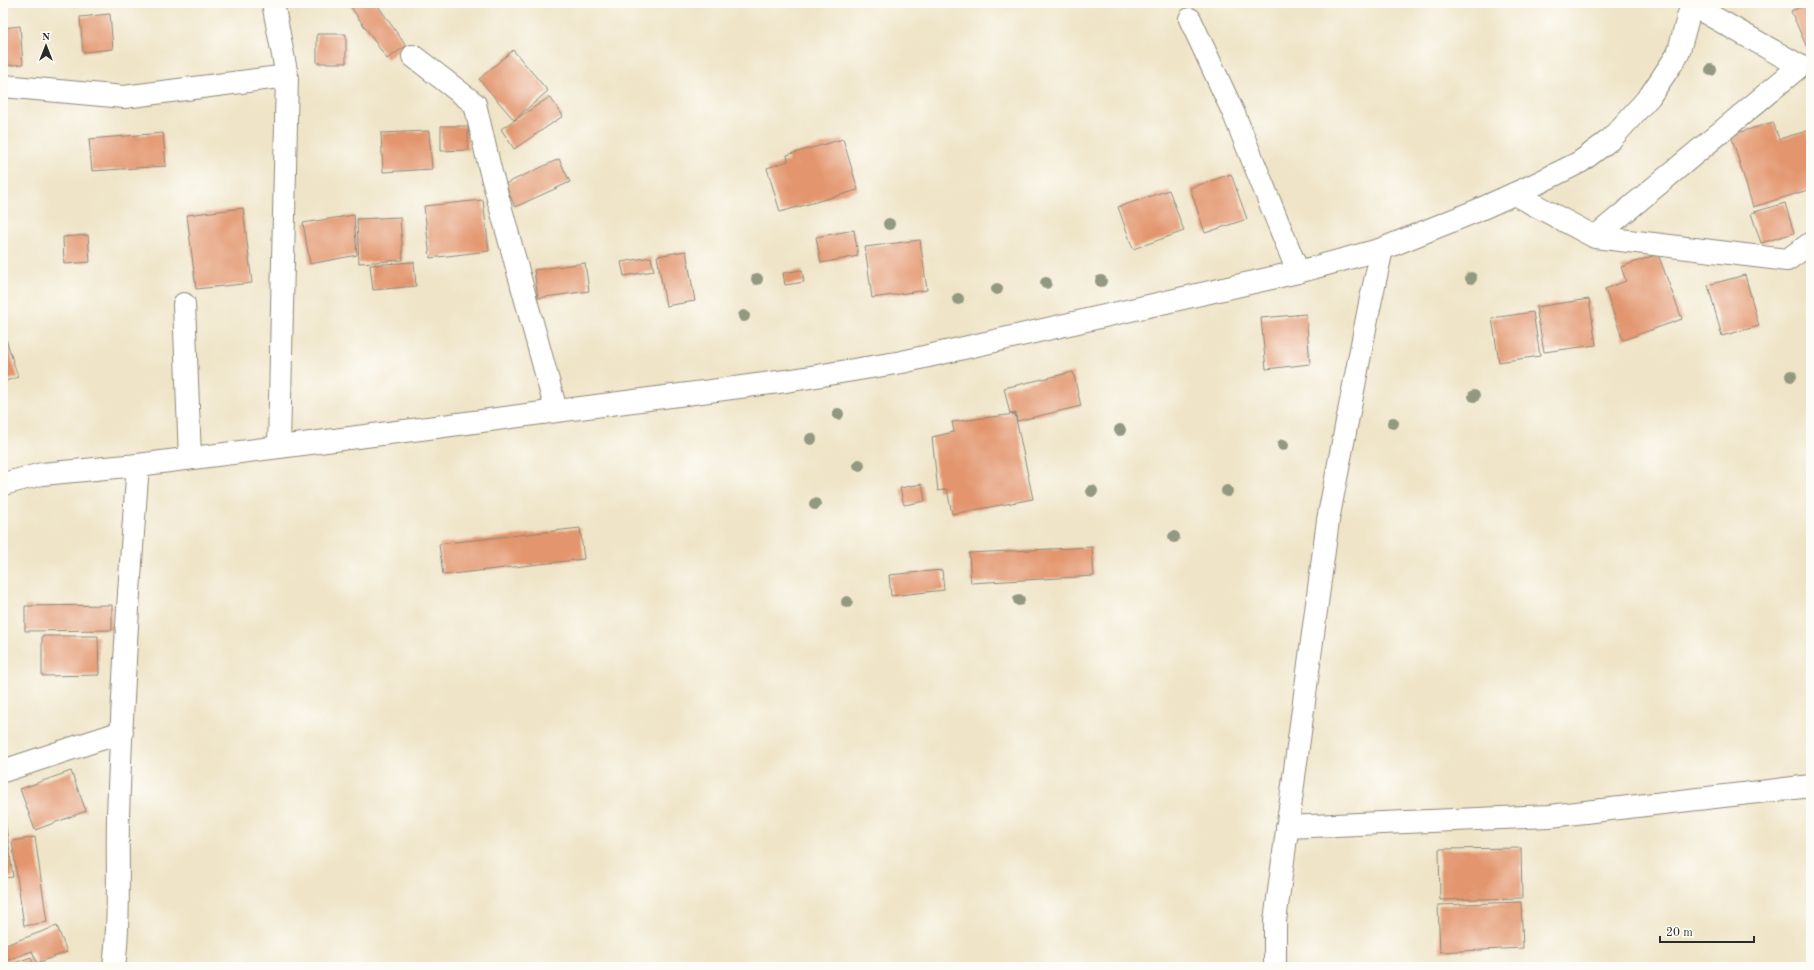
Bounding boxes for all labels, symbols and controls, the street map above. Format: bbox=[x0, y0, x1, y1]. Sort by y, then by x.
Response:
north arrow bbox=[26, 26, 66, 66]
text: N bbox=[42, 32, 51, 43]
scale bar bbox=[1660, 918, 1754, 944]
text: 20 m bbox=[1666, 927, 1693, 939]

